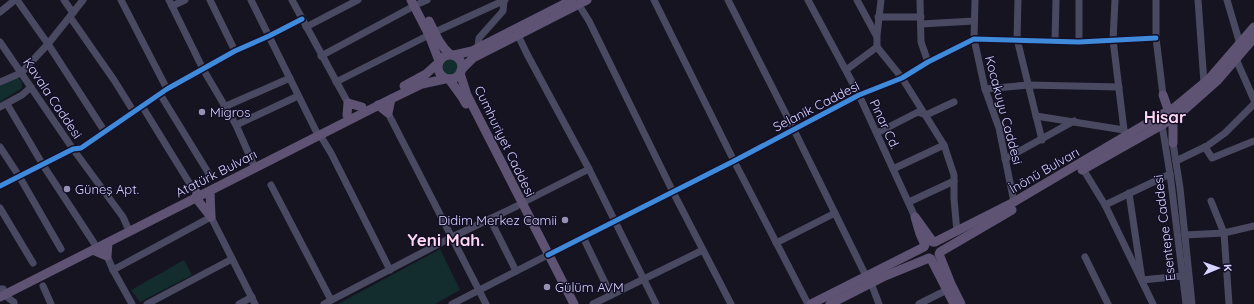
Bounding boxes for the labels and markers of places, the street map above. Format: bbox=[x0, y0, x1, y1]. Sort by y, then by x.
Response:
place label: Migros bbox=[210, 104, 250, 120]
marker: Migros bbox=[197, 107, 207, 117]
place label: Güneş Apt. bbox=[75, 181, 139, 197]
marker: Güneş Apt. bbox=[62, 184, 72, 194]
place label: Didim Merkez Camii bbox=[438, 212, 557, 228]
marker: Didim Merkez Camii bbox=[560, 215, 570, 225]
place label: Gülüm AVM bbox=[555, 279, 624, 295]
marker: Gülüm AVM bbox=[542, 282, 552, 292]

